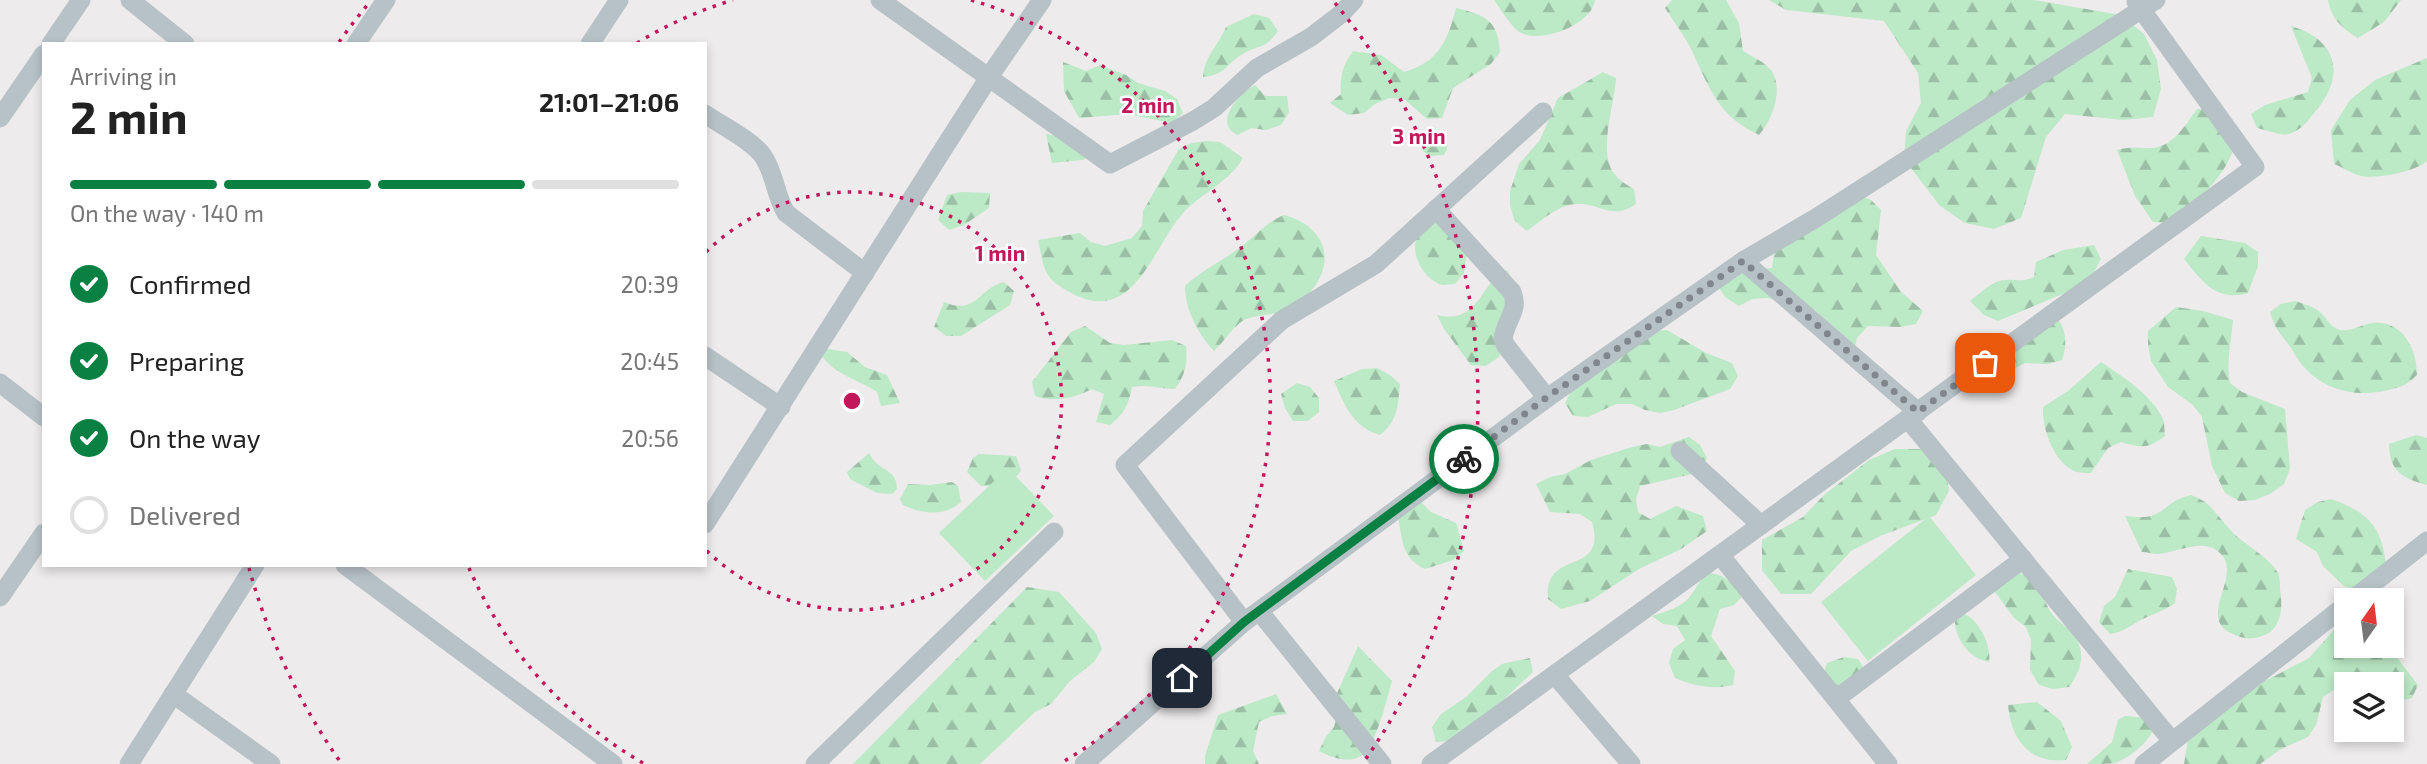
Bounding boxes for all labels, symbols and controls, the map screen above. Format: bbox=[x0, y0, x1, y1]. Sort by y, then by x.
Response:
text: Arriving in bbox=[70, 62, 177, 90]
text: 21:01–21:06 bbox=[539, 86, 679, 117]
text: 2 min bbox=[70, 88, 188, 143]
text: 2 min bbox=[1121, 92, 1175, 117]
text: 3 min bbox=[1392, 123, 1446, 148]
text: On the way · 140 m bbox=[70, 199, 264, 227]
text: 1 min bbox=[975, 240, 1025, 265]
icon: check bbox=[70, 265, 108, 303]
text: Confirmed bbox=[129, 268, 252, 299]
text: 20:39 bbox=[621, 270, 679, 298]
pin bbox=[1955, 333, 2015, 393]
icon: check bbox=[70, 342, 108, 380]
icon: bag bbox=[1966, 344, 2004, 382]
text: Preparing bbox=[129, 345, 244, 376]
text: 20:45 bbox=[620, 347, 679, 375]
centre of rings bbox=[840, 389, 864, 413]
icon: check bbox=[70, 419, 108, 457]
text: On the way bbox=[129, 422, 260, 453]
text: 20:56 bbox=[621, 424, 679, 452]
courier bbox=[1429, 424, 1499, 494]
icon: bike bbox=[1445, 440, 1483, 478]
text: Delivered bbox=[129, 499, 241, 530]
north arrow bbox=[2334, 588, 2404, 658]
map controls bbox=[2334, 588, 2404, 742]
pin bbox=[1152, 648, 1212, 708]
icon: home bbox=[1163, 659, 1201, 697]
button: layers bbox=[2334, 672, 2404, 742]

